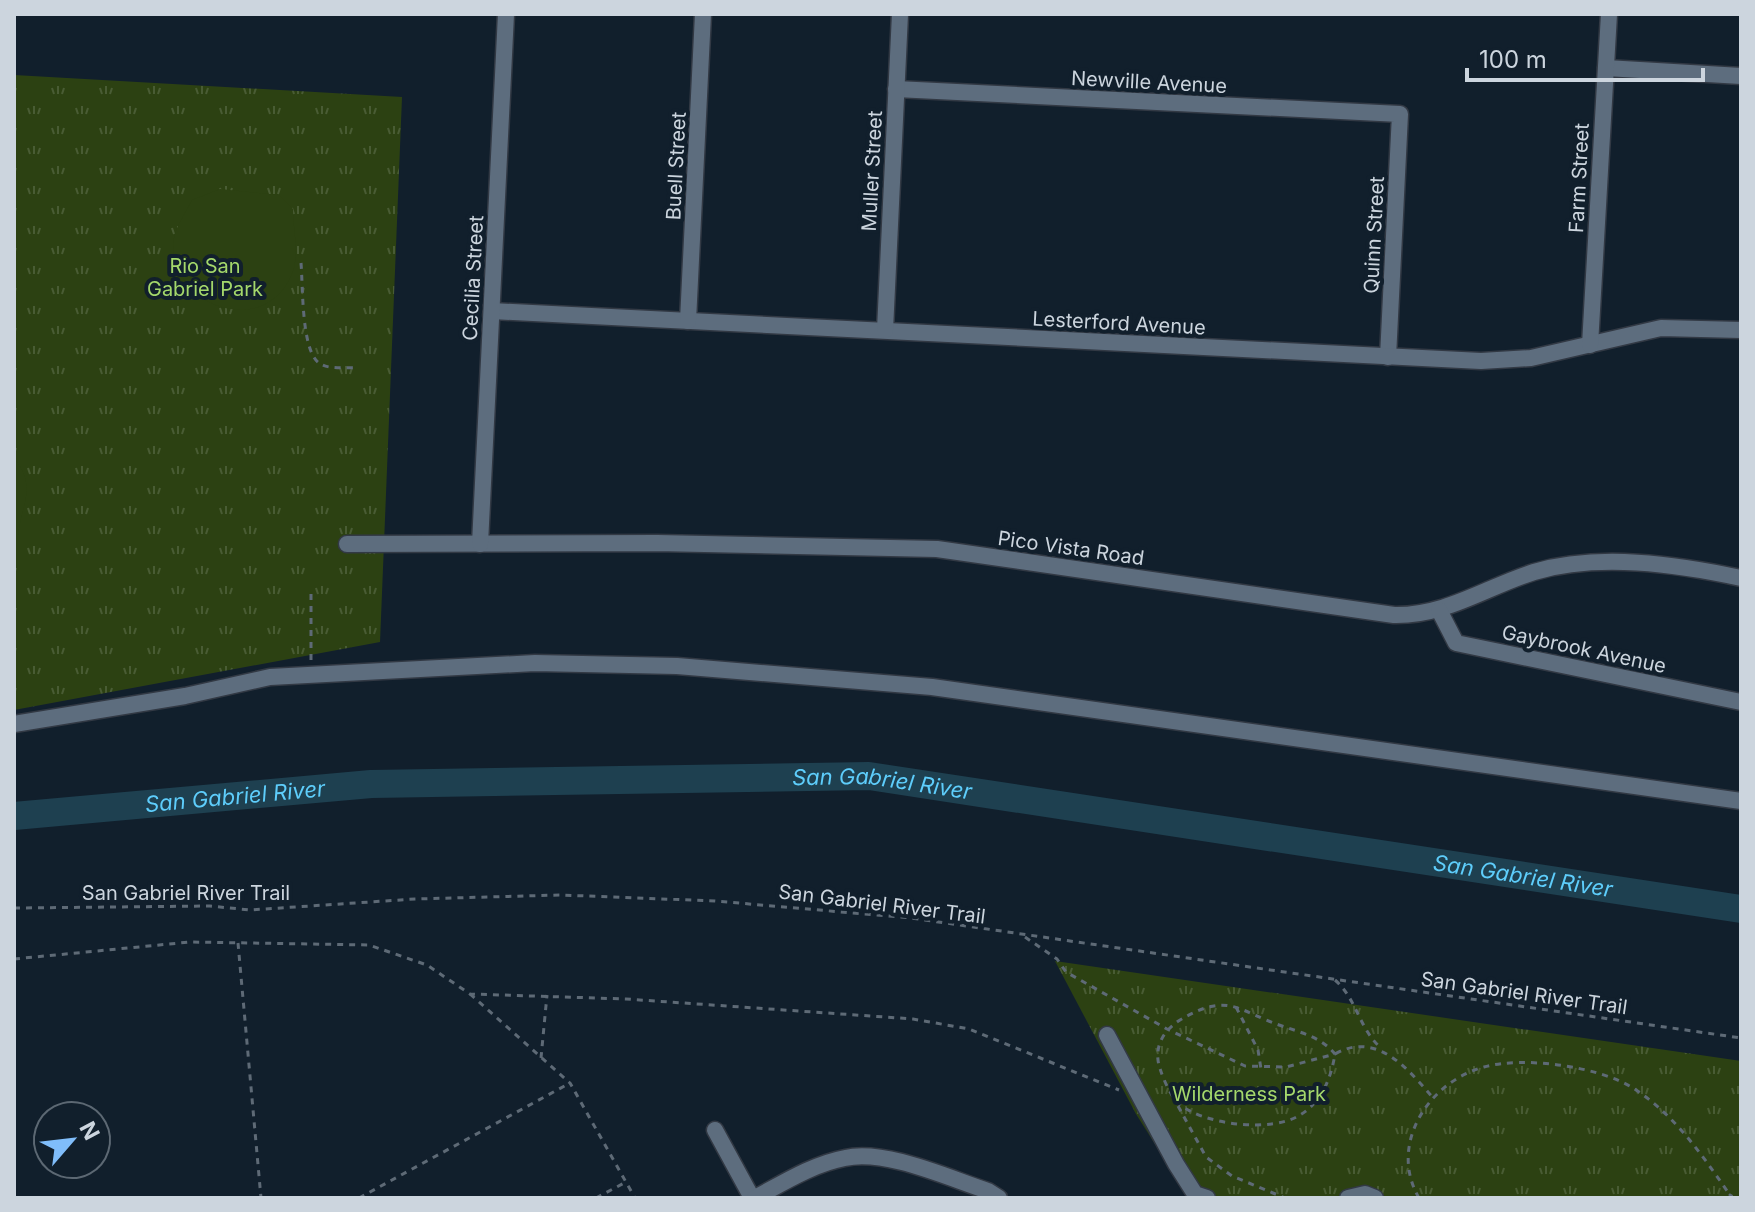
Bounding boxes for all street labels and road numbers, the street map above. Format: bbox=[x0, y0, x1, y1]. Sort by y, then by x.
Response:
street label: Newville Avenue bbox=[1070, 66, 1228, 98]
street label: Muller Street bbox=[857, 110, 887, 232]
street label: Buell Street bbox=[661, 111, 691, 221]
street label: Farm Street bbox=[1564, 122, 1594, 234]
street label: Quinn Street bbox=[1359, 175, 1389, 294]
street label: Cecilia Street bbox=[458, 214, 488, 341]
street label: Lesterford Avenue bbox=[1032, 306, 1206, 340]
street label: Pico Vista Road bbox=[996, 526, 1146, 570]
street label: Gaybrook Avenue bbox=[1500, 620, 1668, 678]
street label: San Gabriel River Trail bbox=[777, 879, 987, 929]
street label: San Gabriel River Trail bbox=[82, 881, 290, 905]
street label: San Gabriel River Trail bbox=[1419, 967, 1629, 1019]

